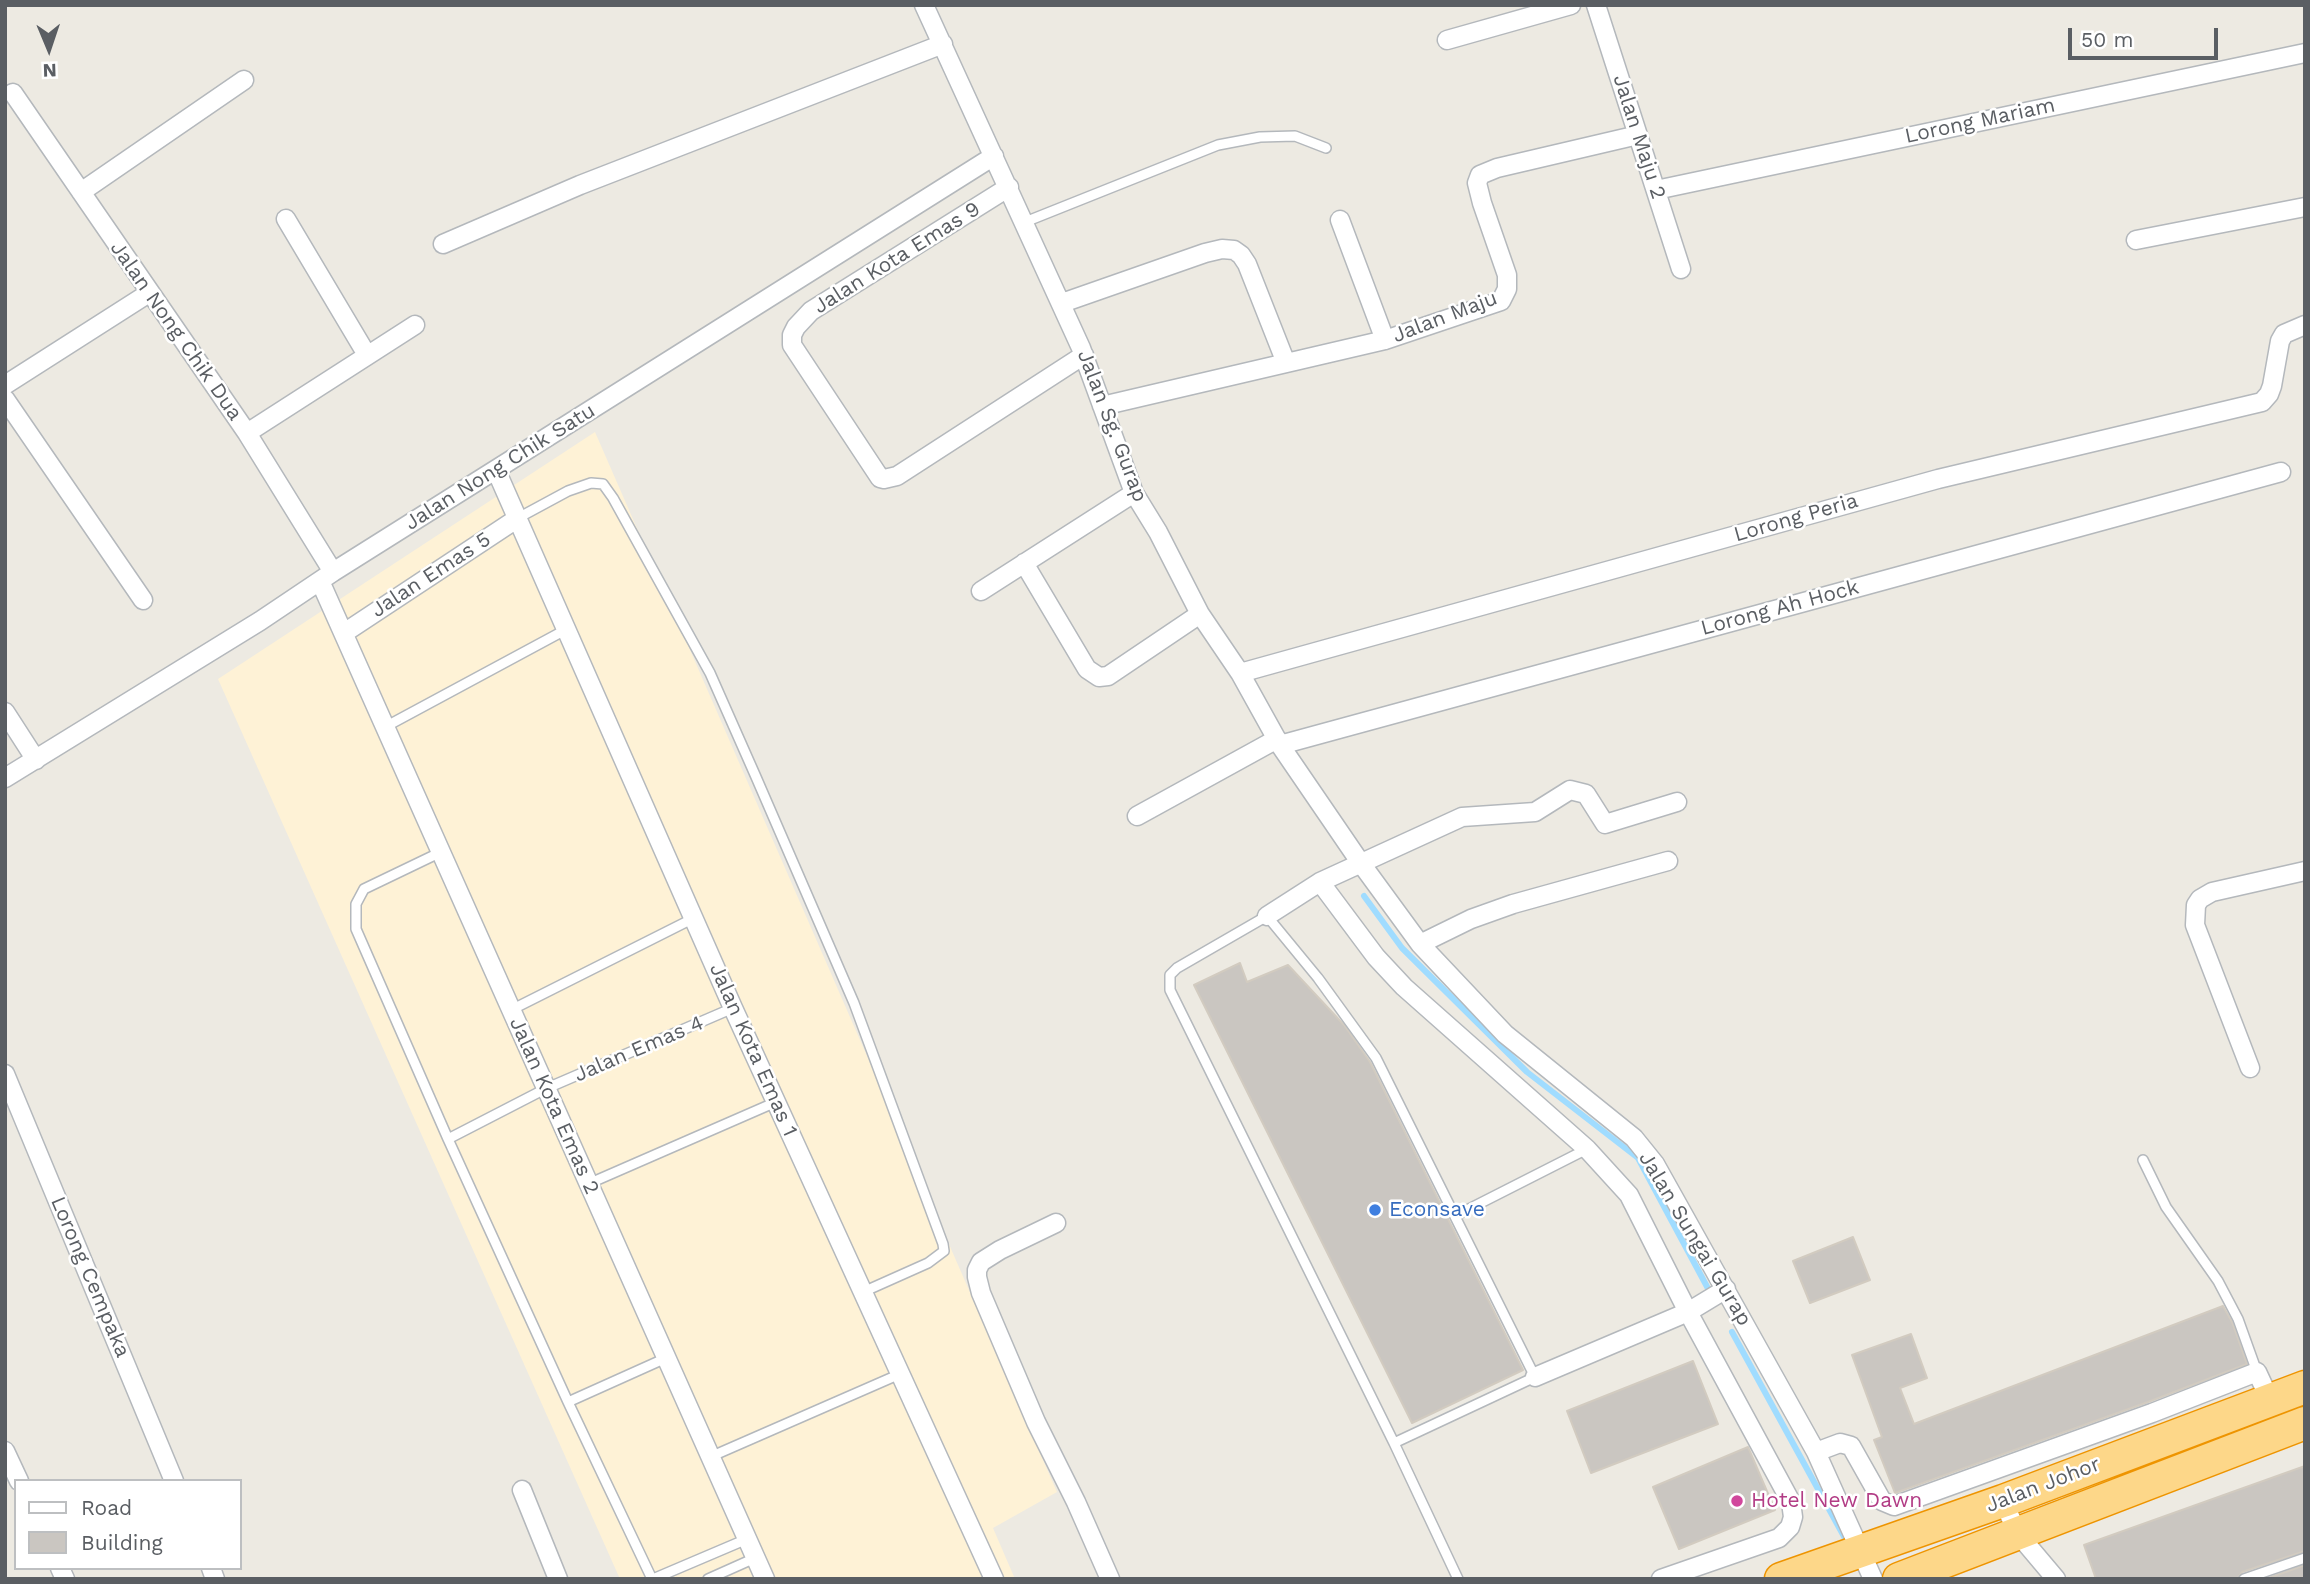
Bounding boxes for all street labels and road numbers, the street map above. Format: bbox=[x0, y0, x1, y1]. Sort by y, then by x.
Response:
street label: Jalan Maju 2 bbox=[1607, 72, 1671, 202]
street label: Lorong Mariam bbox=[1903, 93, 2057, 149]
street label: Jalan Kota Emas 9 bbox=[809, 197, 985, 319]
street label: Jalan Nong Chik Dua bbox=[105, 236, 247, 426]
street label: Jalan Maju bbox=[1389, 286, 1501, 348]
street label: Jalan Sg. Gurap bbox=[1071, 347, 1153, 505]
street label: Jalan Nong Chik Satu bbox=[400, 398, 600, 536]
street label: Lorong Peria bbox=[1731, 488, 1861, 548]
street label: Jalan Emas 5 bbox=[366, 527, 496, 623]
street label: Lorong Ah Hock bbox=[1698, 575, 1862, 641]
street label: Jalan Kota Emas 1 bbox=[704, 960, 802, 1140]
street label: Jalan Emas 4 bbox=[570, 1010, 708, 1088]
street label: Jalan Kota Emas 2 bbox=[504, 1014, 604, 1198]
street label: Jalan Sungai Gurap bbox=[1633, 1147, 1757, 1331]
street label: Lorong Cempaka bbox=[45, 1193, 135, 1361]
street label: Jalan Johor bbox=[1982, 1452, 2104, 1518]

